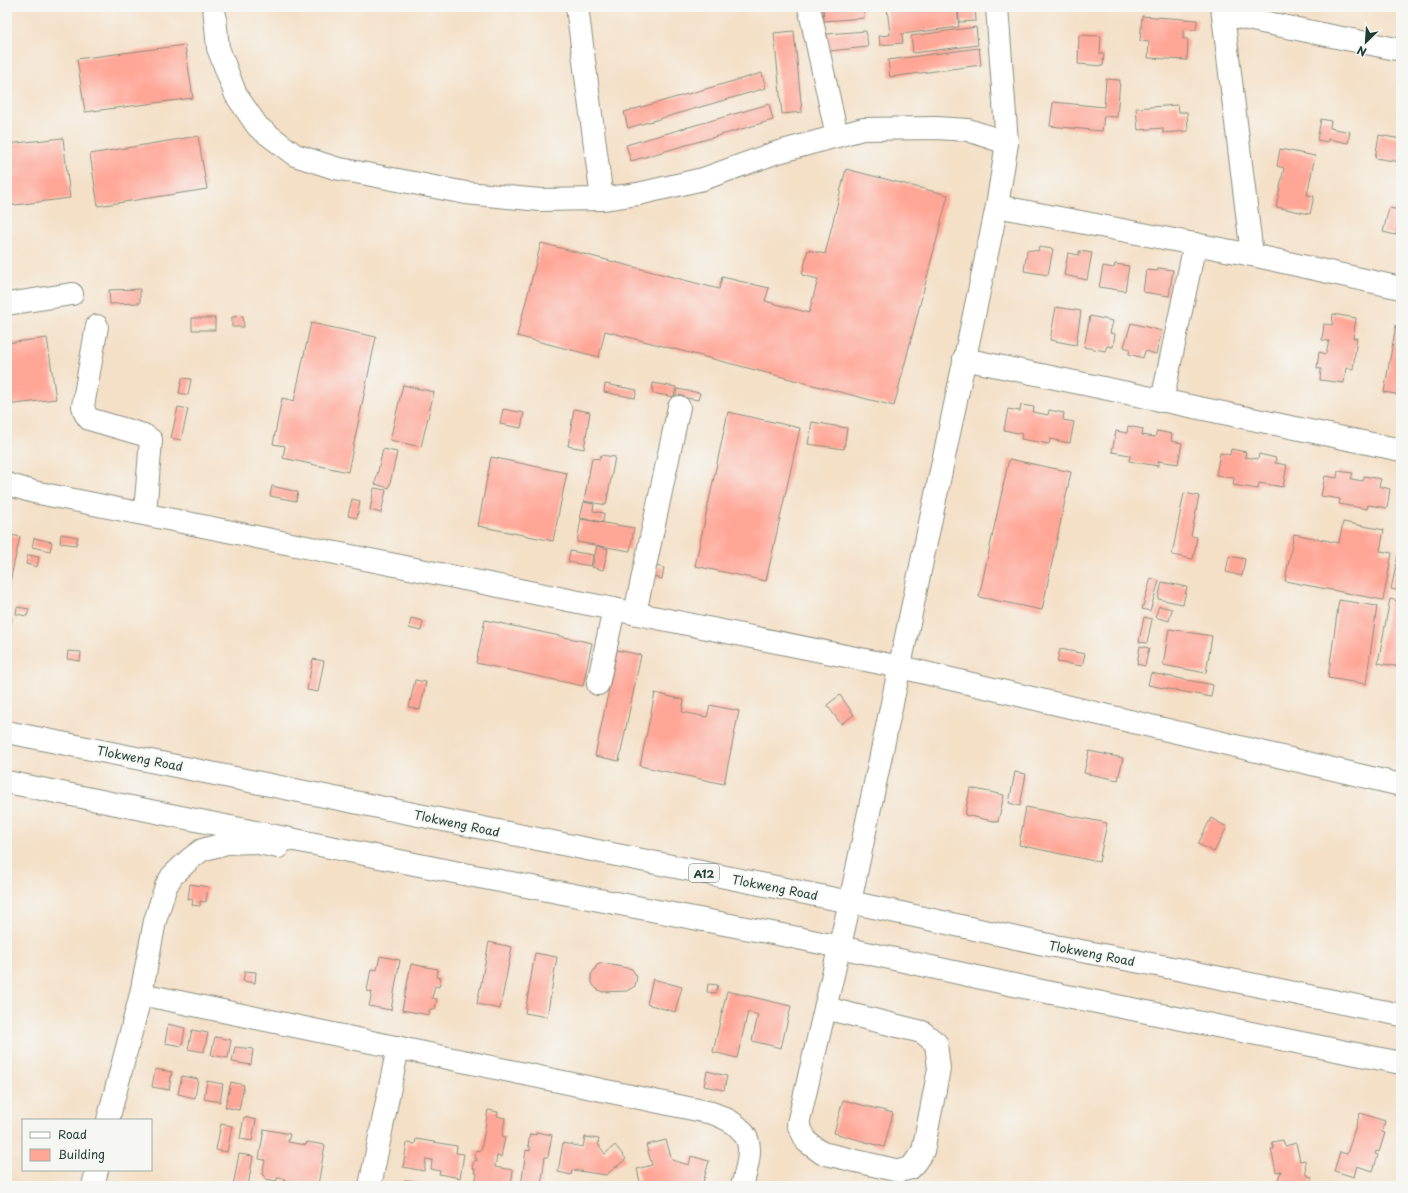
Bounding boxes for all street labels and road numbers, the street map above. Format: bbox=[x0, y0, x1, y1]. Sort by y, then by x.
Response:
street label: Tlokweng Road bbox=[95, 741, 185, 775]
street label: Tlokweng Road bbox=[412, 805, 502, 841]
road number: A12 bbox=[689, 864, 719, 882]
street label: Tlokweng Road bbox=[730, 870, 820, 904]
street label: Tlokweng Road bbox=[1047, 936, 1137, 970]

